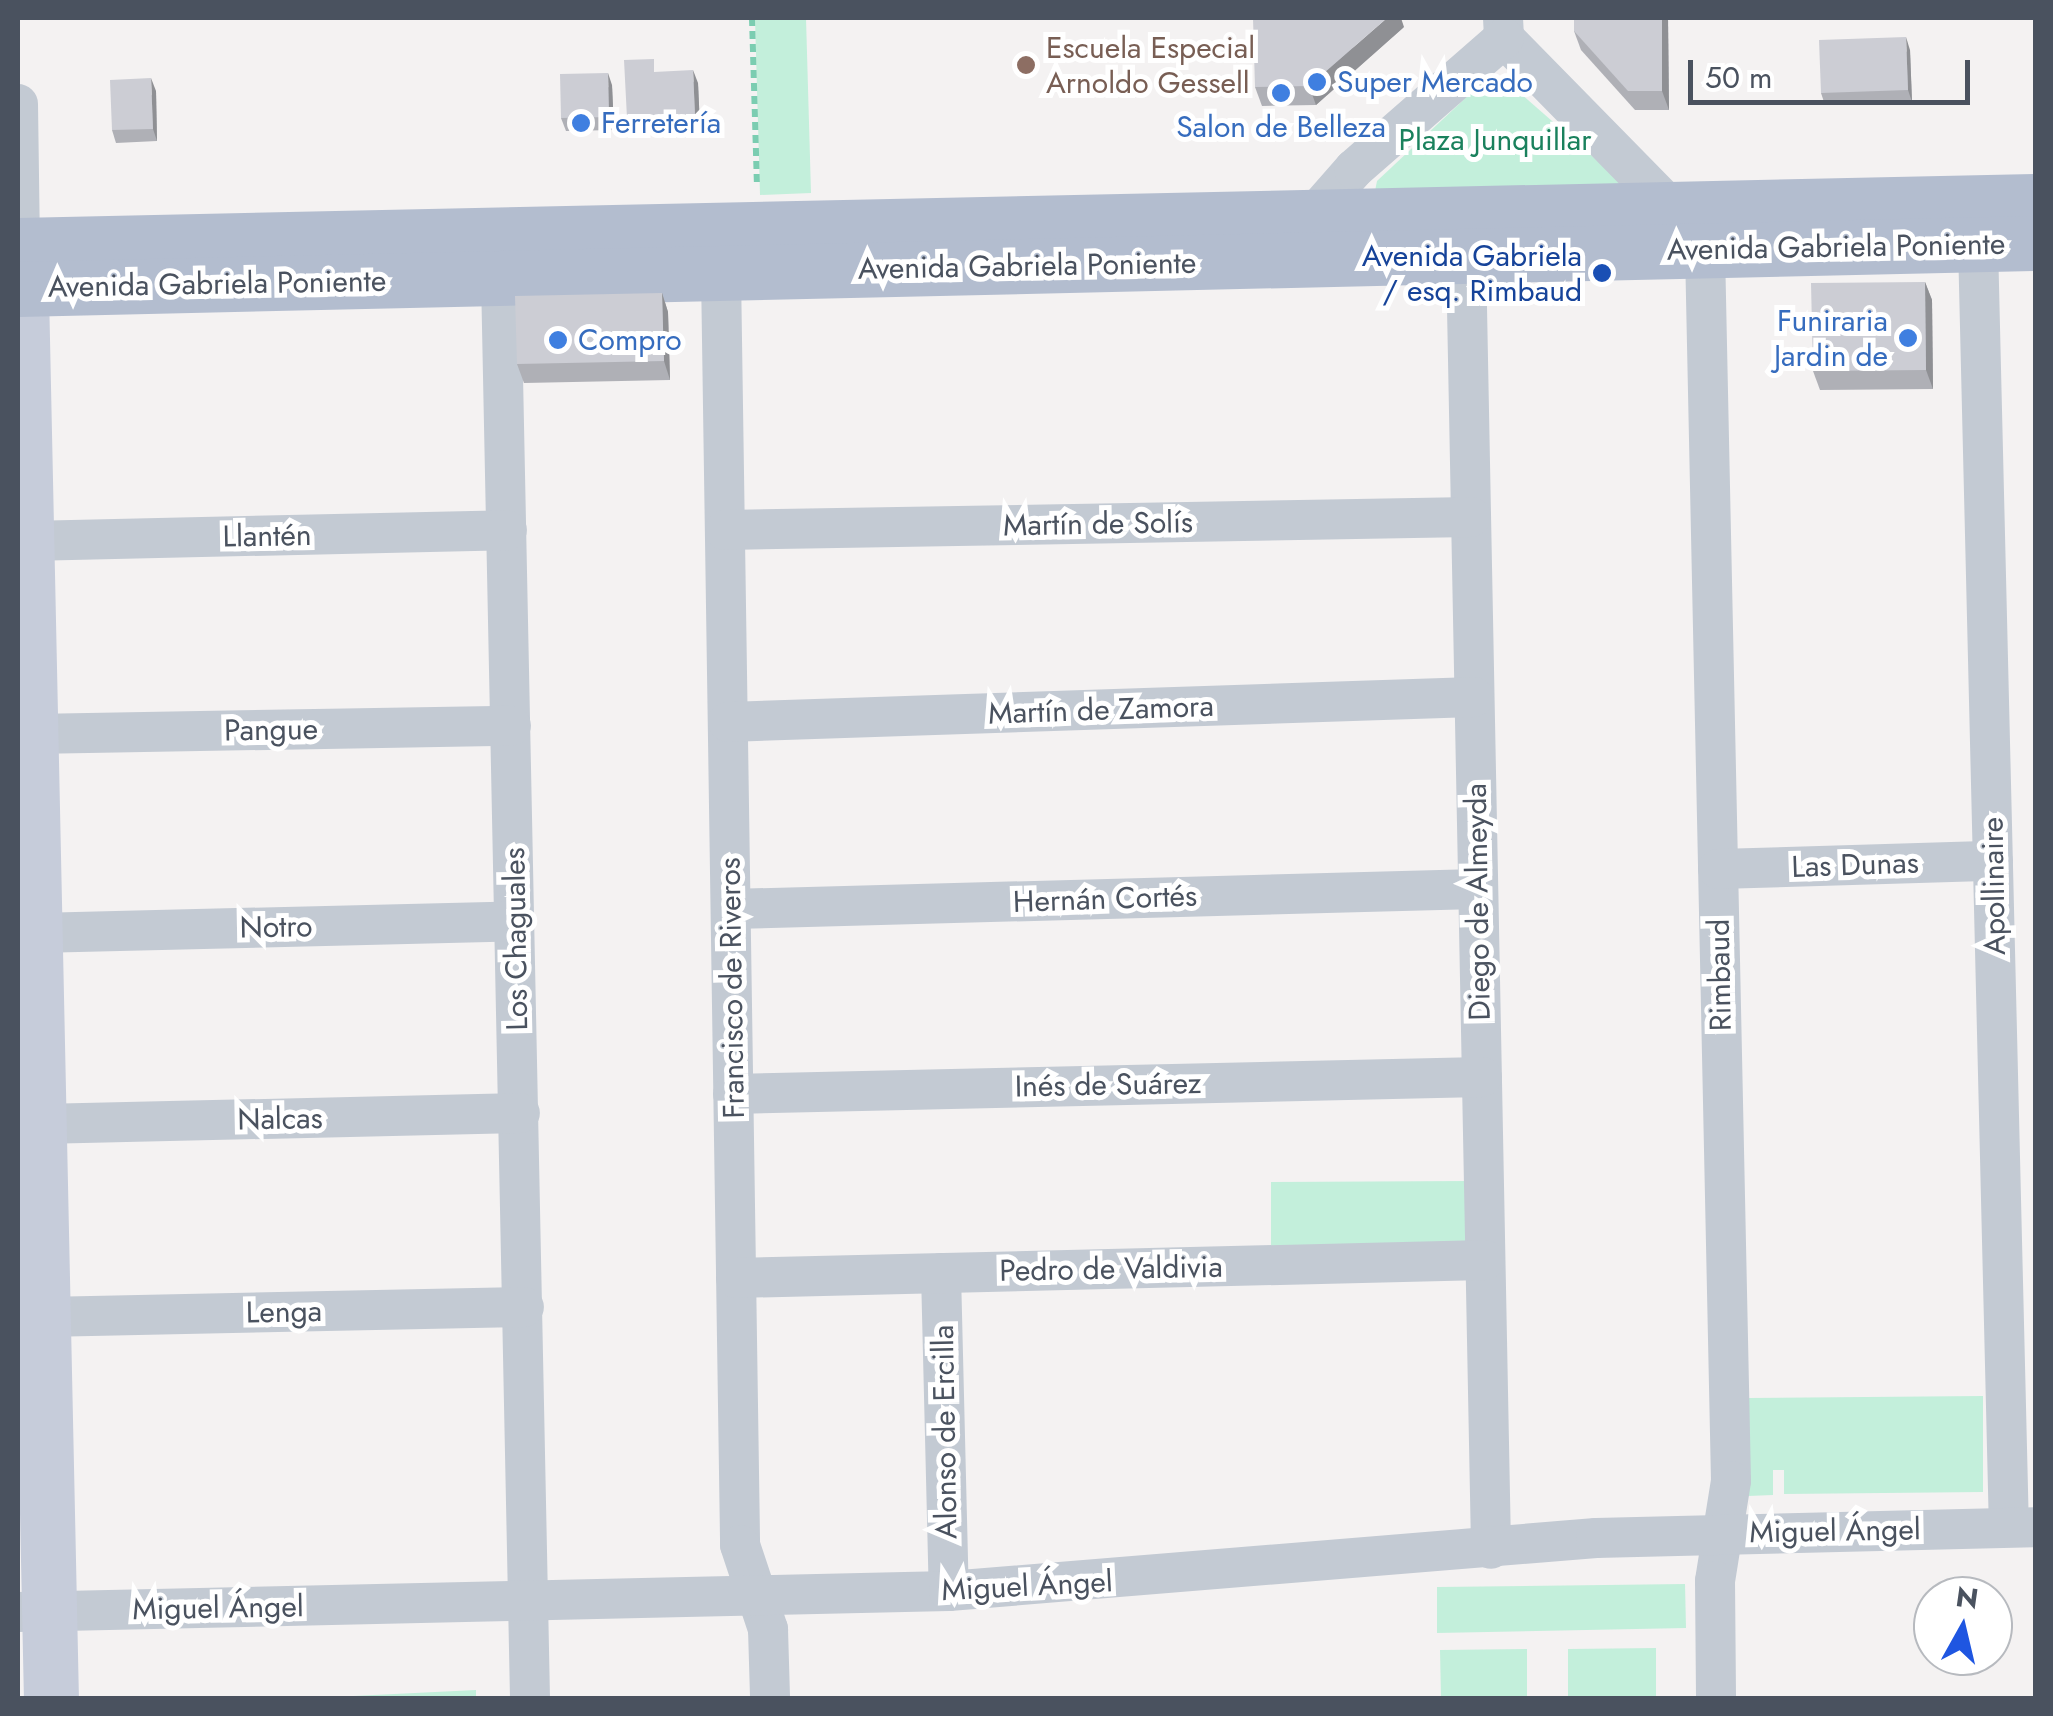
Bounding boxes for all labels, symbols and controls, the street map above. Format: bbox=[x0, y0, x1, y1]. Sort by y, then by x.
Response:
place label: Escuela Especial Arnoldo Gessell bbox=[1046, 30, 1255, 100]
scale bar bbox=[1693, 40, 1976, 102]
marker: Escuela Especial Arnoldo Gessell bbox=[1015, 54, 1037, 76]
text: 50 m bbox=[1705, 56, 1772, 99]
place label: Super Mercado bbox=[1337, 64, 1533, 100]
marker: Super Mercado bbox=[1306, 71, 1328, 93]
marker: Salon de Belleza bbox=[1270, 82, 1292, 104]
place label: Ferretería bbox=[601, 105, 721, 141]
place label: Salon de Belleza bbox=[1176, 109, 1386, 145]
marker: Ferretería bbox=[570, 112, 592, 134]
park label: Plaza Junquillar bbox=[1399, 122, 1591, 158]
street label: Avenida Gabriela Poniente bbox=[1666, 226, 2006, 268]
place label: Avenida Gabriela / esq. Rimbaud bbox=[1362, 238, 1582, 308]
street label: Avenida Gabriela Poniente bbox=[857, 245, 1197, 287]
marker: Avenida Gabriela / esq. Rimbaud bbox=[1591, 262, 1613, 284]
street label: Avenida Gabriela Poniente bbox=[47, 263, 387, 305]
place label: Funiraria Jardin de bbox=[1774, 303, 1888, 374]
place label: Compro bbox=[578, 322, 682, 358]
marker: Funiraria Jardin de bbox=[1897, 327, 1919, 349]
marker: Compro bbox=[547, 329, 569, 351]
street label: Martín de Solís bbox=[1003, 504, 1193, 544]
street label: Llantén bbox=[222, 517, 312, 555]
street label: Martín de Zamora bbox=[988, 688, 1214, 732]
street label: Pangue bbox=[224, 711, 318, 749]
street label: Diego de Almeyda bbox=[1458, 783, 1498, 1021]
street label: Apollinaire bbox=[1975, 817, 2013, 955]
street label: Las Dunas bbox=[1791, 845, 1919, 885]
street label: Los Chaguales bbox=[496, 847, 536, 1031]
street label: Francisco de Riveros bbox=[712, 857, 752, 1119]
street label: Hernán Cortés bbox=[1012, 878, 1198, 920]
street label: Notro bbox=[239, 908, 313, 946]
street label: Rimbaud bbox=[1701, 919, 1739, 1031]
street label: Inés de Suárez bbox=[1014, 1065, 1202, 1105]
street label: Nalcas bbox=[237, 1100, 323, 1138]
street label: Pedro de Valdivia bbox=[999, 1249, 1223, 1289]
street label: Lenga bbox=[246, 1293, 322, 1331]
street label: Alonso de Ercilla bbox=[925, 1324, 965, 1540]
street label: Miguel Ángel bbox=[1749, 1512, 1921, 1550]
street label: Miguel Ángel bbox=[941, 1564, 1113, 1608]
north arrow bbox=[1913, 1576, 2013, 1676]
text: N bbox=[1953, 1576, 1981, 1620]
street label: Miguel Ángel bbox=[132, 1589, 304, 1627]

